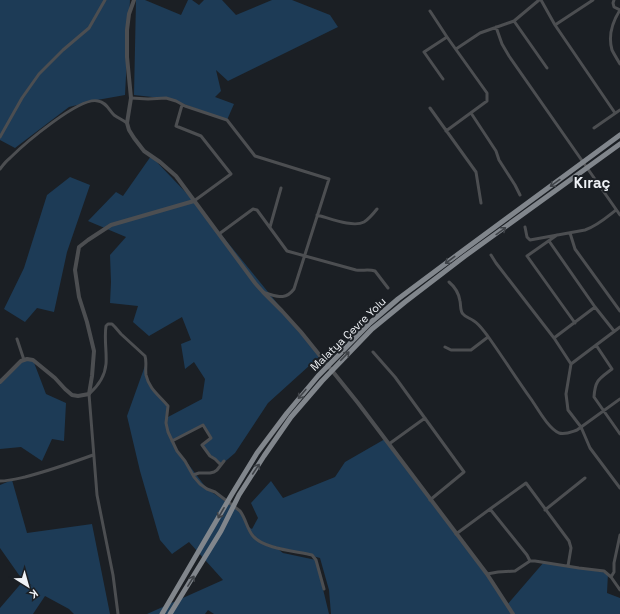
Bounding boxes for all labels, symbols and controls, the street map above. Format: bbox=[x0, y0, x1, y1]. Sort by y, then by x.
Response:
district label: Kıraç bbox=[574, 173, 610, 192]
one-way arrow bbox=[549, 179, 560, 187]
one-way arrow bbox=[495, 227, 506, 235]
one-way arrow bbox=[444, 256, 455, 264]
street label: Malatya Çevre Yolu bbox=[307, 294, 389, 374]
one-way arrow bbox=[340, 351, 350, 361]
one-way arrow bbox=[298, 389, 307, 400]
one-way arrow bbox=[252, 464, 260, 475]
one-way arrow bbox=[216, 506, 224, 518]
north arrow bbox=[8, 566, 48, 606]
one-way arrow bbox=[187, 575, 195, 587]
text: K bbox=[27, 586, 41, 602]

